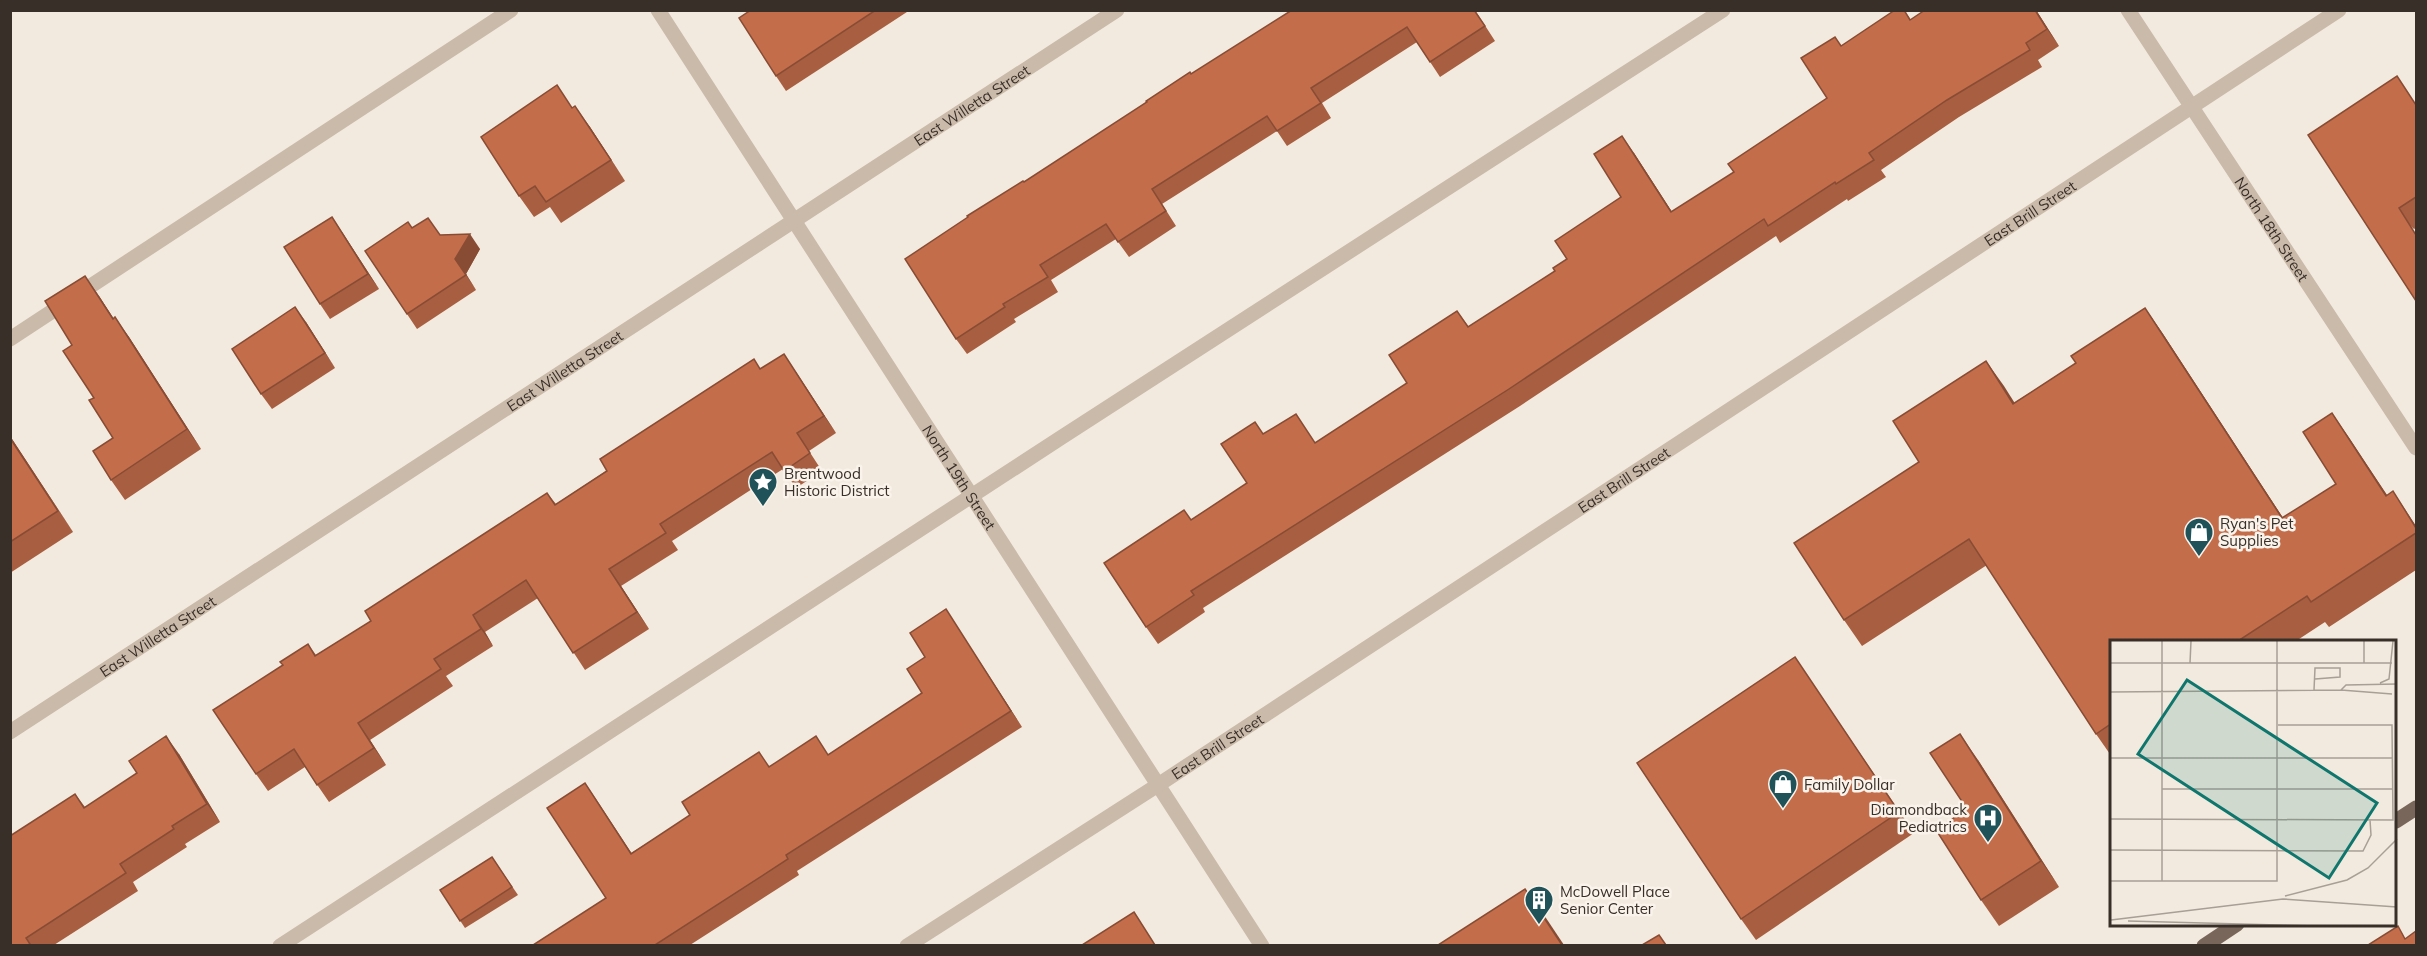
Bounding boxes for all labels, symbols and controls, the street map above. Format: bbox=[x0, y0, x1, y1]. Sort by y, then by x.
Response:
street label: East Willetta Street bbox=[910, 60, 1033, 150]
street label: North 18th Street bbox=[2231, 173, 2313, 285]
street label: East Brill Street bbox=[1980, 176, 2079, 250]
street label: East Willetta Street bbox=[503, 326, 626, 415]
street label: North 19th Street bbox=[919, 421, 1000, 533]
street label: East Brill Street bbox=[1574, 442, 1673, 517]
place label: Brentwood Historic District bbox=[784, 464, 890, 500]
place icon: Brentwood Historic District bbox=[747, 466, 779, 508]
place label: Ryan's Pet Supplies bbox=[2220, 514, 2293, 550]
shop icon: Ryan's Pet Supplies bbox=[2183, 516, 2215, 558]
street label: East Willetta Street bbox=[96, 591, 219, 681]
inset map bbox=[2110, 640, 2397, 926]
street label: East Brill Street bbox=[1168, 709, 1267, 783]
shop icon: Family Dollar bbox=[1767, 768, 1799, 810]
place label: Family Dollar bbox=[1804, 775, 1895, 794]
place label: Diamondback Pediatrics bbox=[1871, 800, 1967, 836]
hospital icon: Diamondback Pediatrics bbox=[1972, 802, 2004, 844]
place label: McDowell Place Senior Center bbox=[1560, 882, 1670, 918]
building icon: McDowell Place Senior Center bbox=[1523, 884, 1555, 926]

